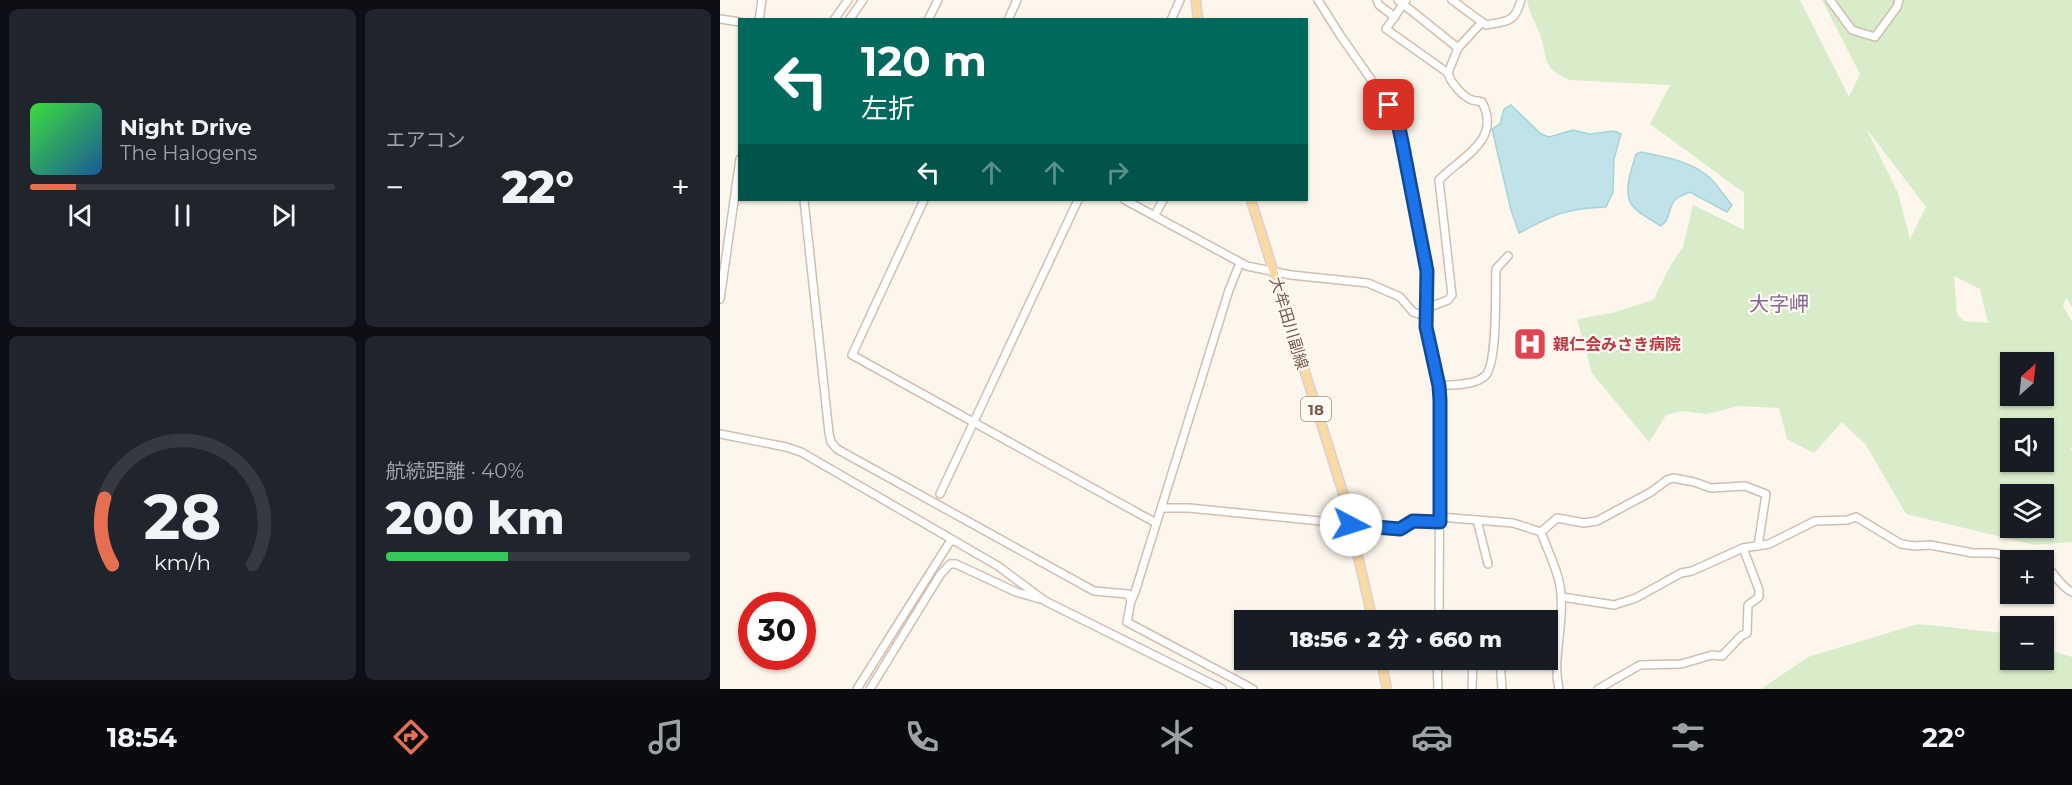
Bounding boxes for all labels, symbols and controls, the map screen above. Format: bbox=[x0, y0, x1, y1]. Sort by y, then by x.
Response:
text: 120 m bbox=[861, 35, 987, 87]
icon: left bbox=[762, 42, 840, 120]
pin bbox=[1363, 79, 1414, 130]
icon: arrive bbox=[1372, 88, 1405, 121]
text: 左折 bbox=[861, 92, 915, 125]
text: Night Drive bbox=[120, 114, 252, 141]
text: エアコン bbox=[386, 128, 466, 152]
text: The Halogens bbox=[120, 141, 257, 165]
icon: left bbox=[912, 156, 945, 189]
icon: ahead bbox=[975, 156, 1008, 189]
icon: ahead bbox=[1038, 156, 1071, 189]
icon: right bbox=[1101, 156, 1134, 189]
text: 22° bbox=[501, 159, 574, 214]
text: − bbox=[386, 167, 404, 207]
text: + bbox=[671, 167, 690, 207]
icon: previous bbox=[64, 199, 97, 232]
icon: pause bbox=[166, 199, 199, 232]
icon: next bbox=[267, 199, 300, 232]
street label: 大牟田川副線 bbox=[1266, 274, 1312, 372]
district label: 大字岬 bbox=[1749, 292, 1809, 316]
hospital icon: 親仁会みさき病院 bbox=[1512, 326, 1548, 362]
place label: 親仁会みさき病院 bbox=[1553, 335, 1681, 354]
north arrow bbox=[2000, 352, 2054, 406]
map controls bbox=[2000, 352, 2054, 670]
road number: 18 bbox=[1301, 397, 1331, 421]
button: sound bbox=[2000, 418, 2054, 472]
text: 航続距離 · 40% bbox=[386, 459, 524, 483]
text: 28 bbox=[143, 479, 221, 555]
button: layers bbox=[2000, 484, 2054, 538]
text: 200 km bbox=[386, 490, 565, 545]
position arrow bbox=[1319, 493, 1383, 557]
text: km/h bbox=[154, 549, 211, 575]
button: + bbox=[2000, 550, 2054, 604]
speed limit sign: 30 bbox=[738, 592, 816, 670]
button: − bbox=[2000, 616, 2054, 670]
text: 18:56 · 2 分 · 660 m bbox=[1290, 626, 1502, 653]
icon: directions bbox=[390, 716, 432, 758]
icon: music bbox=[645, 716, 687, 758]
icon: phone bbox=[901, 716, 943, 758]
icon: climate bbox=[1156, 716, 1198, 758]
icon: car bbox=[1411, 716, 1453, 758]
icon: filters bbox=[1667, 716, 1709, 758]
text: 18:54 bbox=[107, 721, 177, 754]
text: 22° bbox=[1922, 721, 1965, 754]

